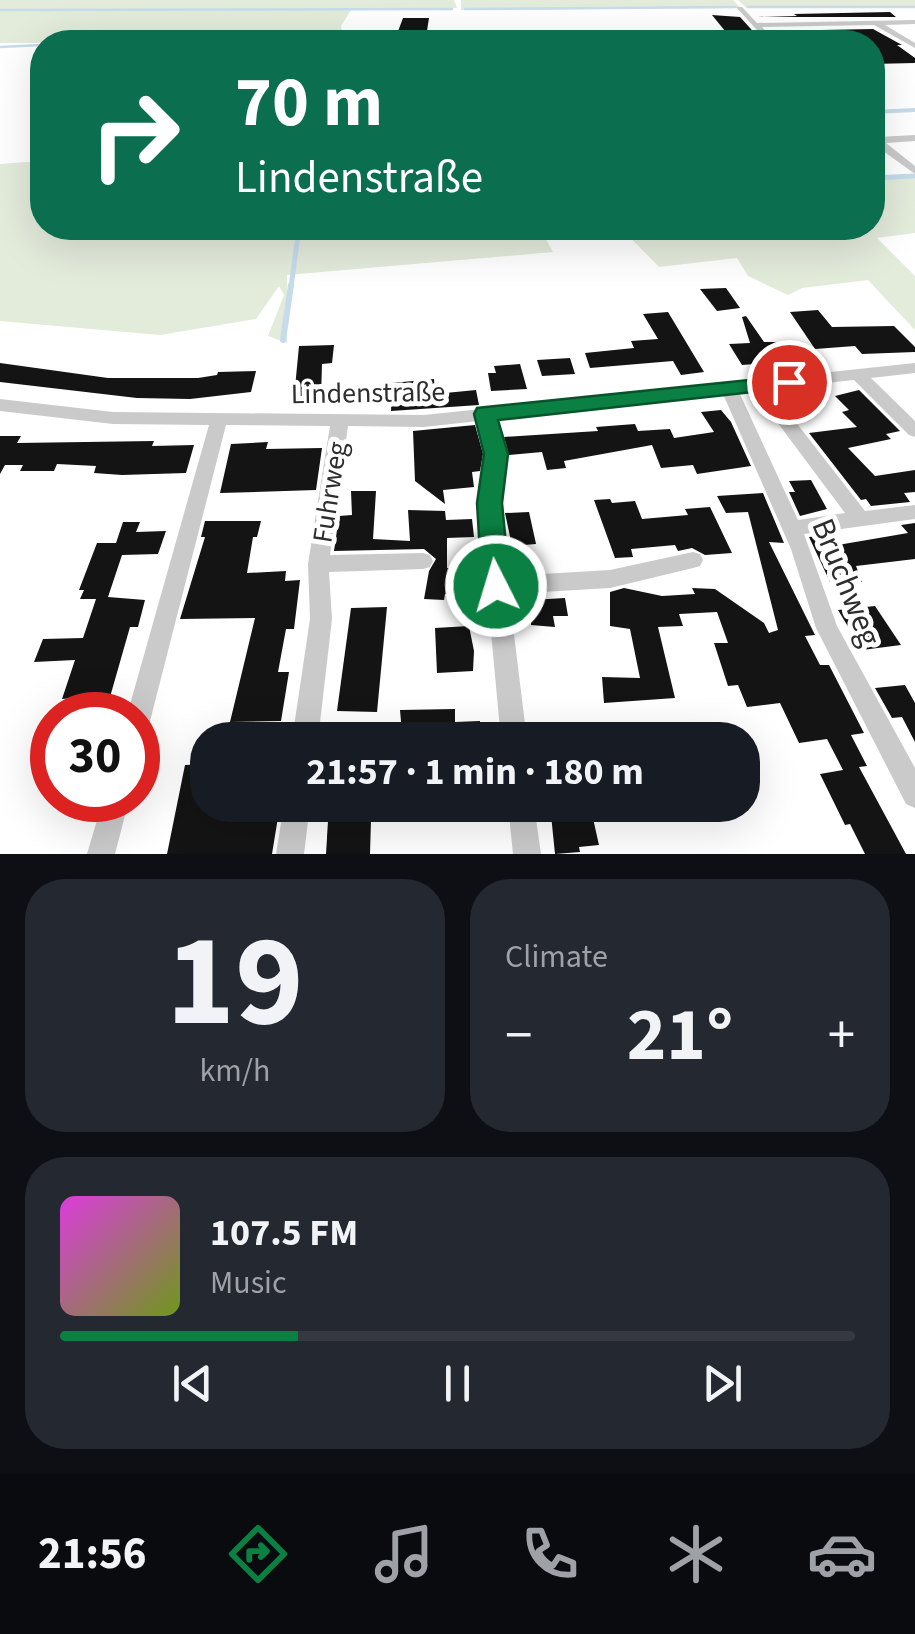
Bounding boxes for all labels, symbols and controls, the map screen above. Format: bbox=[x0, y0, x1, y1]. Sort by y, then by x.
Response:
text: 70 m bbox=[235, 53, 383, 153]
icon: right bbox=[70, 70, 200, 200]
text: Lindenstraße bbox=[235, 146, 483, 210]
pin bbox=[747, 340, 832, 425]
icon: arrive bbox=[762, 355, 817, 410]
street label: Lindenstraße bbox=[290, 372, 446, 414]
street label: Fuhrweg bbox=[302, 439, 358, 546]
street label: Bruchweg bbox=[800, 512, 892, 653]
position arrow bbox=[444, 534, 548, 638]
speed limit sign: 30 bbox=[30, 692, 160, 822]
text: 21:57 · 1 min · 180 m bbox=[306, 745, 644, 799]
text: 19 bbox=[166, 890, 304, 1075]
text: Climate bbox=[505, 934, 608, 980]
text: 21° bbox=[627, 982, 733, 1089]
text: − bbox=[505, 997, 532, 1075]
text: + bbox=[828, 997, 855, 1075]
text: km/h bbox=[200, 1048, 270, 1094]
text: 107.5 FM bbox=[210, 1206, 358, 1260]
text: Music bbox=[210, 1260, 287, 1306]
icon: previous bbox=[165, 1356, 220, 1411]
icon: pause bbox=[430, 1356, 485, 1411]
icon: next bbox=[695, 1356, 750, 1411]
icon: directions bbox=[223, 1519, 293, 1589]
icon: music bbox=[369, 1519, 439, 1589]
icon: phone bbox=[515, 1519, 585, 1589]
icon: climate bbox=[661, 1519, 731, 1589]
icon: car bbox=[807, 1519, 877, 1589]
text: 21:56 bbox=[38, 1522, 147, 1586]

